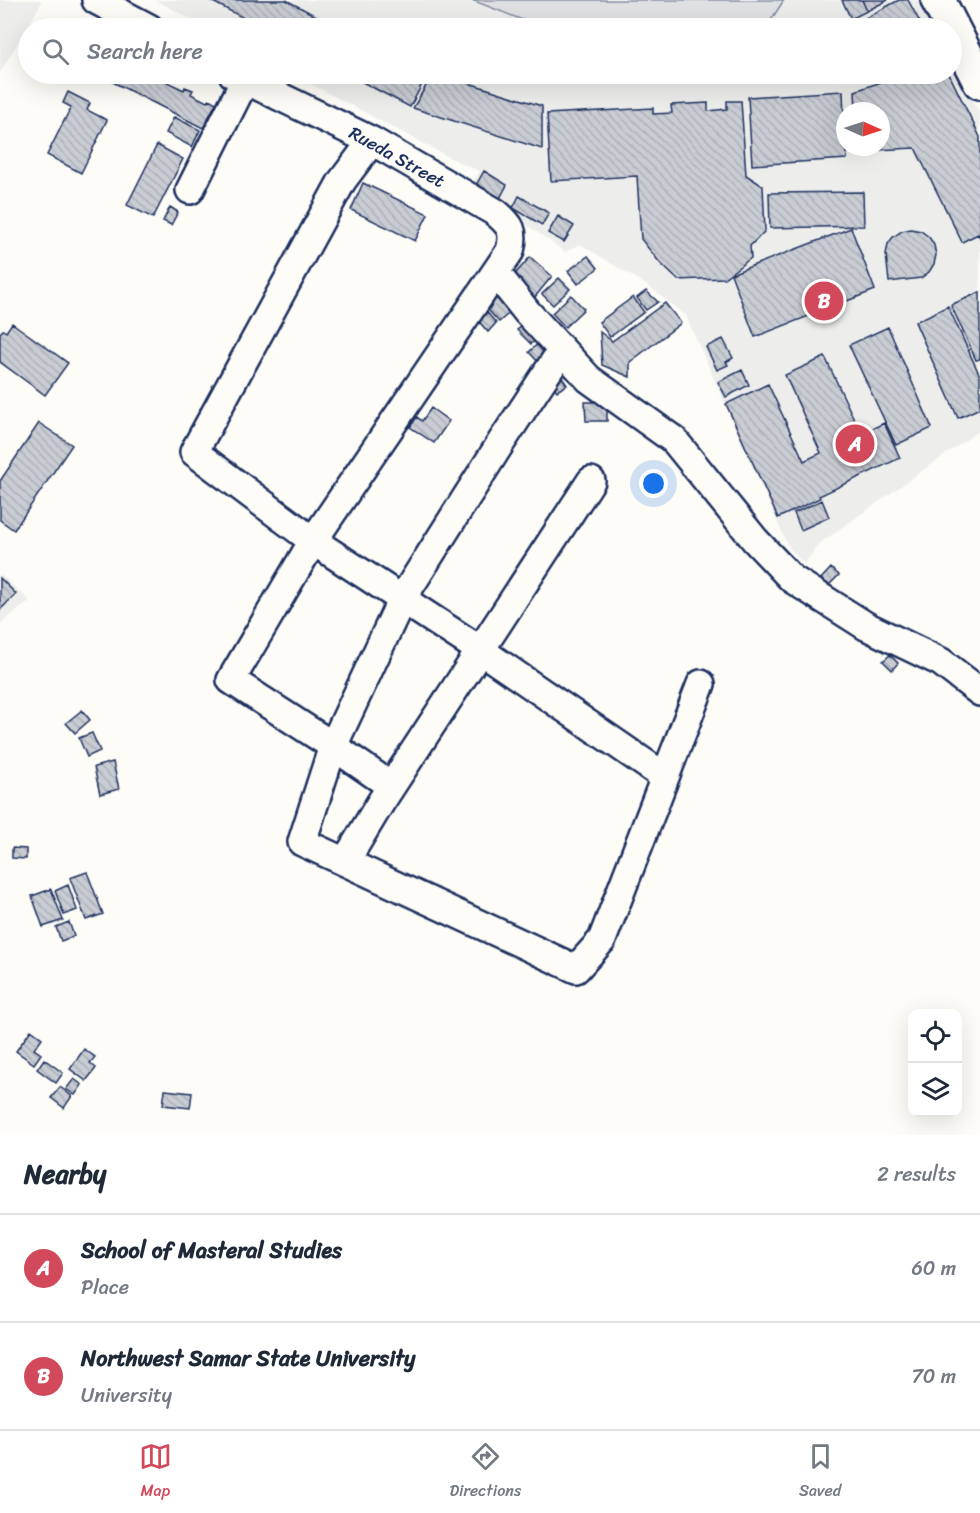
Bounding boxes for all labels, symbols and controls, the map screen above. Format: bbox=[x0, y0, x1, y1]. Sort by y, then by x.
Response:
search box bbox=[18, 18, 962, 84]
text: Search here bbox=[87, 32, 203, 71]
icon: search bbox=[39, 35, 72, 68]
north arrow bbox=[836, 102, 890, 156]
street label: Rueda Street bbox=[343, 117, 451, 197]
pin: B bbox=[804, 278, 844, 324]
pin: A bbox=[836, 422, 874, 466]
your location bbox=[639, 469, 668, 498]
map controls bbox=[908, 1009, 962, 1117]
button: locate bbox=[908, 1009, 962, 1063]
button: layers bbox=[908, 1063, 962, 1117]
text: Nearby bbox=[24, 1151, 106, 1197]
text: 2 results bbox=[877, 1157, 956, 1192]
text: School of Masteral Studies bbox=[81, 1231, 342, 1270]
text: A bbox=[37, 1251, 50, 1286]
text: 60 m bbox=[911, 1251, 956, 1286]
text: Place bbox=[81, 1270, 129, 1305]
text: Northwest Samar State University bbox=[81, 1339, 416, 1378]
text: B bbox=[37, 1359, 50, 1394]
text: 70 m bbox=[911, 1359, 956, 1394]
text: University bbox=[81, 1378, 172, 1413]
tab: Map bbox=[139, 1440, 172, 1505]
tab: Directions bbox=[450, 1440, 521, 1505]
tab: Saved bbox=[799, 1440, 841, 1505]

